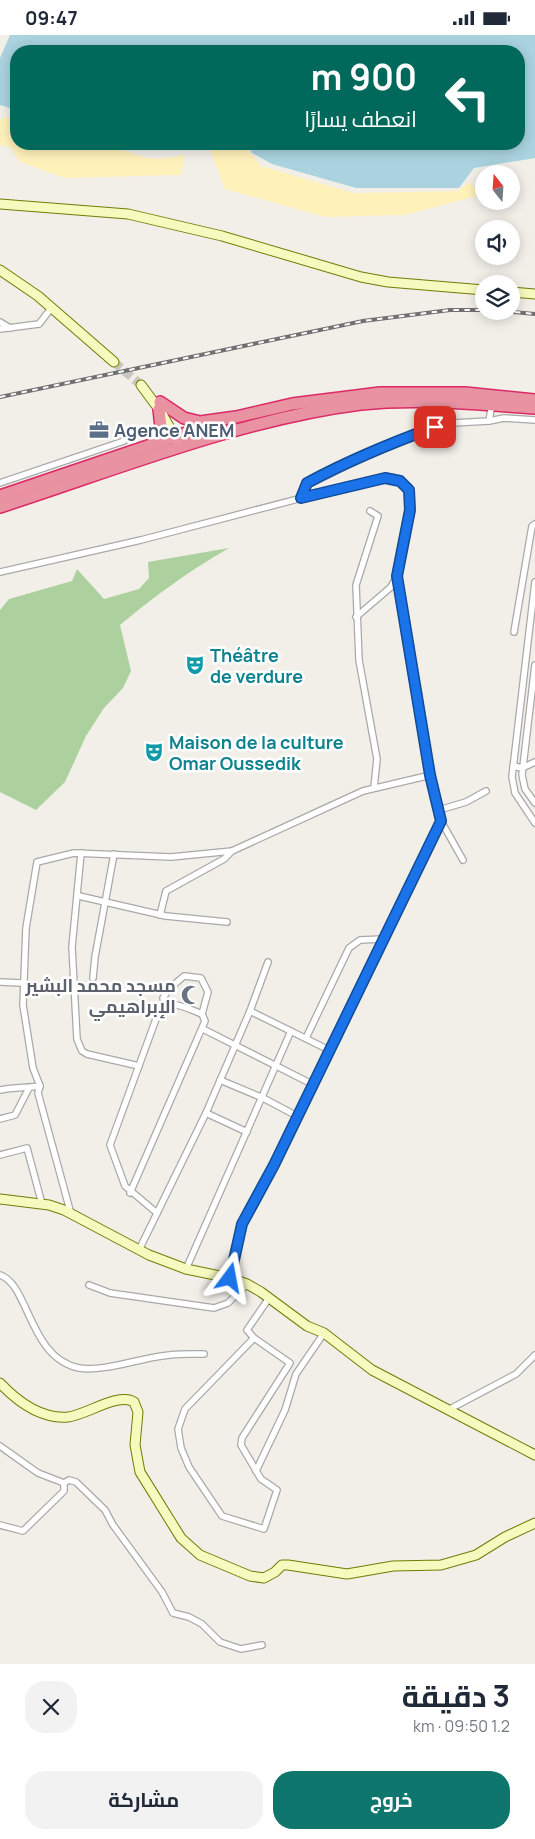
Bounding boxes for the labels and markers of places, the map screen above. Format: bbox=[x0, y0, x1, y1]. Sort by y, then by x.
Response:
pin bbox=[414, 406, 456, 448]
place label: Agence ANEM bbox=[114, 418, 234, 442]
office icon: Agence ANEM bbox=[88, 419, 110, 441]
place label: Théâtre de verdure bbox=[210, 643, 303, 688]
theatre icon: Théâtre de verdure bbox=[184, 654, 206, 676]
place label: Maison de la culture Omar Oussedik bbox=[169, 730, 344, 775]
theatre icon: Maison de la culture Omar Oussedik bbox=[143, 741, 165, 763]
place label: مسجد محمد البشير الإبراهيمي bbox=[25, 973, 176, 1022]
mosque icon: مسجد محمد البشير الإبراهيمي bbox=[180, 984, 202, 1006]

